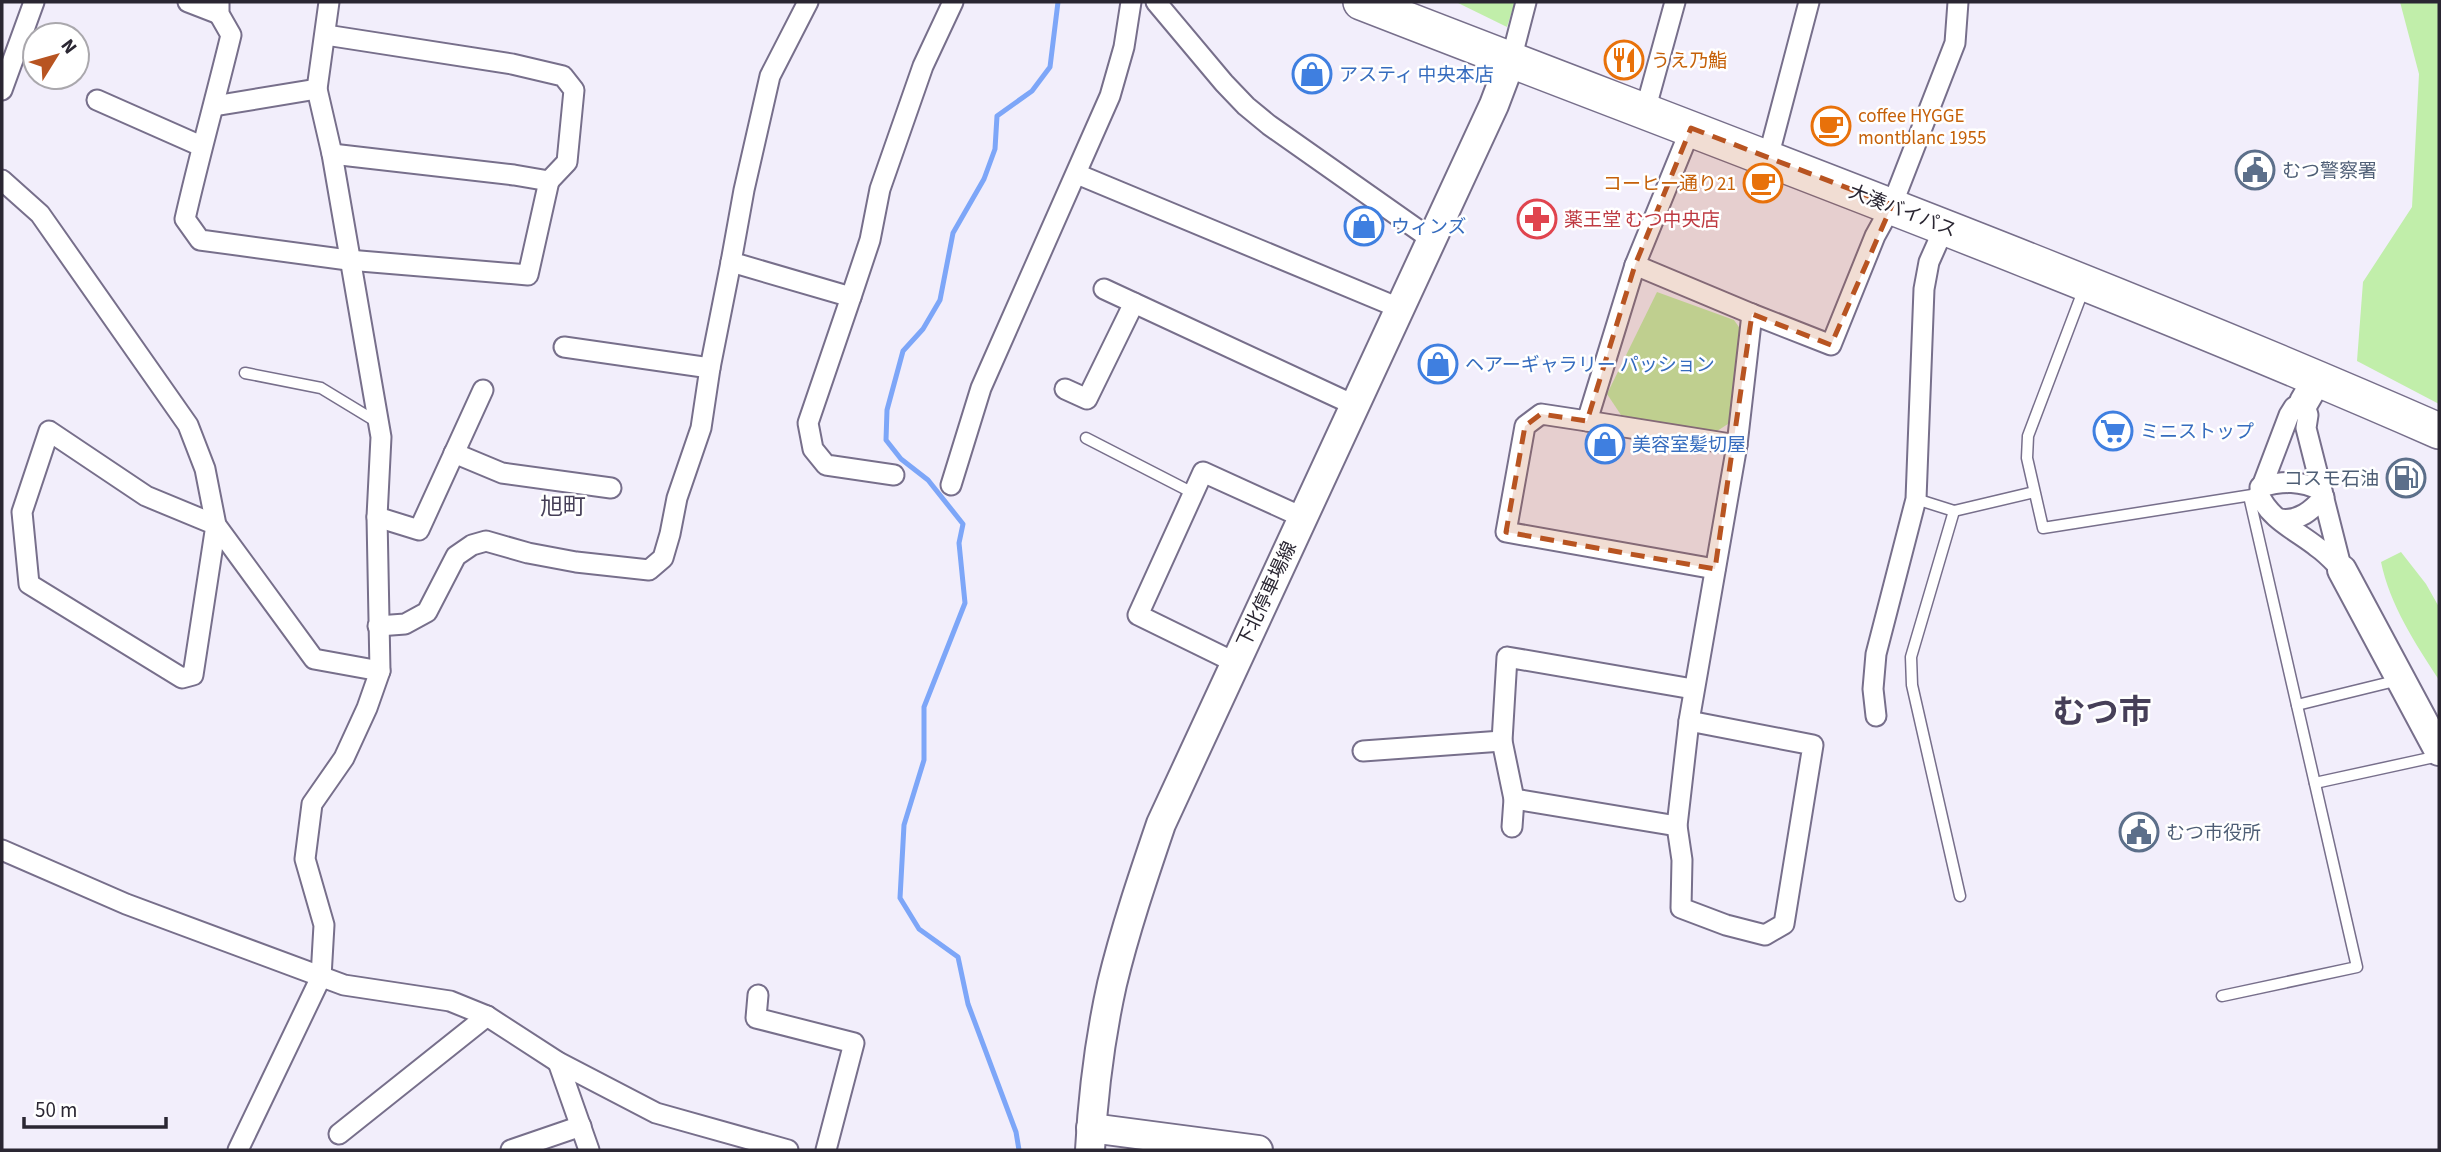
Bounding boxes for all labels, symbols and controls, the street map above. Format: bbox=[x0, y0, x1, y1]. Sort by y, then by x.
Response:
north arrow bbox=[21, 21, 91, 91]
text: N bbox=[54, 33, 83, 60]
restaurant icon: うえ乃鮨 bbox=[1603, 39, 1645, 81]
place label: うえ乃鮨 bbox=[1651, 48, 1727, 75]
shop icon: アスティ 中央本店 bbox=[1291, 53, 1333, 95]
place label: アスティ 中央本店 bbox=[1339, 62, 1494, 89]
place label: coffee HYGGE montblanc 1955 bbox=[1858, 103, 1986, 152]
cafe icon: coffee HYGGE montblanc 1955 bbox=[1810, 105, 1852, 147]
public building icon: むつ警察署 bbox=[2234, 149, 2276, 191]
place label: むつ警察署 bbox=[2282, 158, 2377, 185]
cafe icon: コーヒー通り21 bbox=[1742, 162, 1784, 204]
place label: コーヒー通り21 bbox=[1603, 171, 1736, 198]
street label: 大湊バイパス bbox=[1845, 178, 1960, 244]
pharmacy icon: 薬王堂 むつ中央店 bbox=[1516, 198, 1558, 240]
shop icon: ウィンズ bbox=[1343, 205, 1385, 247]
place label: 薬王堂 むつ中央店 bbox=[1564, 207, 1720, 234]
place label: ウィンズ bbox=[1391, 214, 1467, 241]
shop icon: ヘアーギャラリー パッション bbox=[1417, 343, 1459, 385]
place label: ヘアーギャラリー パッション bbox=[1465, 352, 1715, 379]
supermarket icon: ミニストップ bbox=[2092, 410, 2134, 452]
place label: ミニストップ bbox=[2140, 419, 2254, 446]
shop icon: 美容室髪切屋 bbox=[1584, 423, 1626, 465]
place label: 美容室髪切屋 bbox=[1632, 432, 1746, 459]
fuel station icon: コスモ石油 bbox=[2385, 457, 2427, 499]
place label: コスモ石油 bbox=[2284, 466, 2379, 493]
district label: 旭町 bbox=[540, 490, 586, 523]
street label: 下北停車場線 bbox=[1231, 537, 1304, 652]
district label: むつ市 bbox=[2053, 689, 2152, 736]
public building icon: むつ市役所 bbox=[2118, 811, 2160, 853]
place label: むつ市役所 bbox=[2166, 820, 2261, 847]
scale bar bbox=[24, 1086, 166, 1130]
text: 50 m bbox=[35, 1095, 77, 1125]

